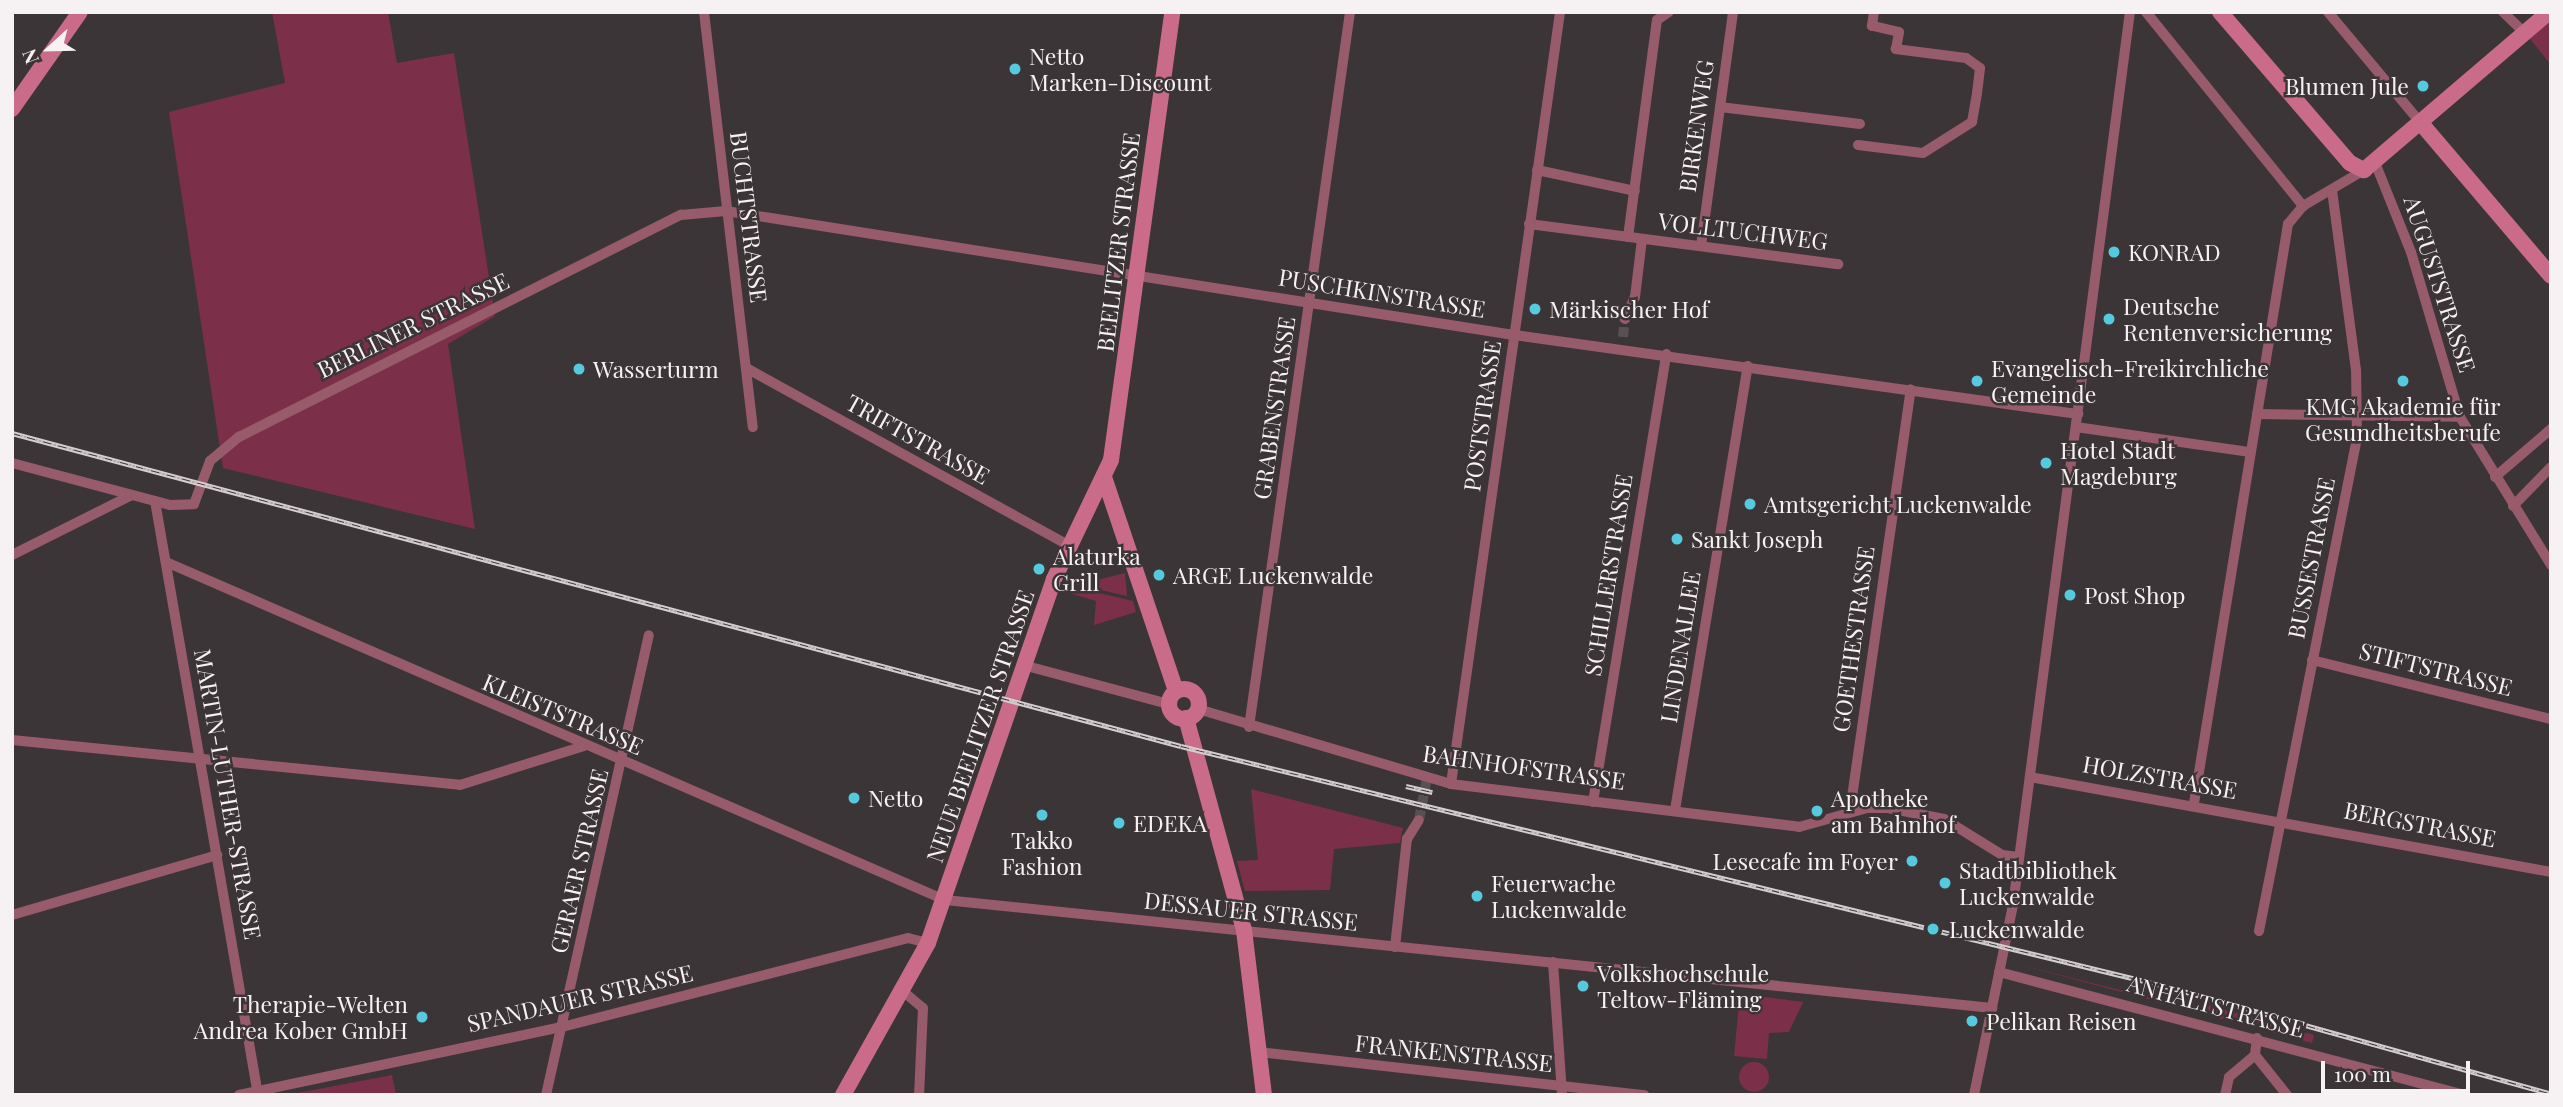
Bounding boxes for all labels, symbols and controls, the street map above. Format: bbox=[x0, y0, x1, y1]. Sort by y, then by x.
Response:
north arrow bbox=[14, 14, 84, 84]
place label: Netto Marken-Discount bbox=[1029, 42, 1211, 96]
text: N bbox=[15, 46, 44, 68]
street label: BIRKENWEG bbox=[1673, 58, 1719, 194]
marker: Netto Marken-Discount bbox=[1007, 61, 1023, 77]
place label: Blumen Jule bbox=[2285, 72, 2409, 100]
marker: Blumen Jule bbox=[2415, 78, 2431, 94]
street label: BUCHTSTRASSE bbox=[725, 130, 773, 304]
street label: BEELITZER STRASSE bbox=[1091, 131, 1145, 353]
street label: AUGUSTSTRASSE bbox=[2399, 192, 2481, 376]
street label: VOLLTUCHWEG bbox=[1657, 207, 1829, 255]
place label: KONRAD bbox=[2128, 238, 2221, 266]
marker: KONRAD bbox=[2106, 244, 2122, 260]
street label: PUSCHKINSTRASSE bbox=[1277, 263, 1487, 323]
street label: BERLINER STRASSE bbox=[312, 267, 514, 383]
place label: Deutsche Rentenversicherung bbox=[2123, 292, 2332, 346]
place label: Märkischer Hof bbox=[1549, 295, 1709, 323]
marker: Märkischer Hof bbox=[1527, 301, 1543, 317]
marker: Deutsche Rentenversicherung bbox=[2101, 311, 2117, 327]
street label: GRABENSTRASSE bbox=[1247, 315, 1301, 501]
street label: POSTSTRASSE bbox=[1458, 339, 1506, 493]
place label: Evangelisch-Freikirchliche Gemeinde bbox=[1991, 354, 2269, 408]
place label: Wasserturm bbox=[593, 355, 719, 383]
marker: Wasserturm bbox=[571, 361, 587, 377]
marker: Evangelisch-Freikirchliche Gemeinde bbox=[1969, 373, 1985, 389]
marker: KMG Akademie für Gesundheitsberufe bbox=[2395, 373, 2411, 389]
street label: TRIFTSTRASSE bbox=[842, 388, 994, 490]
place label: KMG Akademie für Gesundheitsberufe bbox=[2305, 392, 2501, 446]
place label: Hotel Stadt Magdeburg bbox=[2060, 436, 2177, 490]
marker: Hotel Stadt Magdeburg bbox=[2038, 455, 2054, 471]
street label: SCHILLERSTRASSE bbox=[1578, 472, 1638, 678]
street label: BUSSESTRASSE bbox=[2282, 475, 2340, 641]
place label: Amtsgericht Luckenwalde bbox=[1764, 490, 2032, 518]
marker: Amtsgericht Luckenwalde bbox=[1742, 496, 1758, 512]
place label: Sankt Joseph bbox=[1691, 525, 1824, 553]
marker: Sankt Joseph bbox=[1669, 531, 1685, 547]
place label: Alaturka Grill bbox=[1053, 542, 1141, 596]
street label: GOETHESTRASSE bbox=[1826, 544, 1880, 734]
marker: Alaturka Grill bbox=[1031, 561, 1047, 577]
place label: ARGE Luckenwalde bbox=[1173, 561, 1373, 589]
marker: ARGE Luckenwalde bbox=[1151, 567, 1167, 583]
street label: LINDENALLEE bbox=[1654, 569, 1706, 725]
place label: Post Shop bbox=[2084, 581, 2186, 609]
street label: NEUE BEELITZER STRASSE bbox=[920, 586, 1040, 866]
marker: Post Shop bbox=[2062, 587, 2078, 603]
street label: STIFTSTRASSE bbox=[2357, 637, 2515, 701]
street label: MARTIN-LUTHER-STRASSE bbox=[189, 647, 267, 941]
street label: KLEISTSTRASSE bbox=[478, 668, 648, 760]
street label: BAHNHOFSTRASSE bbox=[1421, 739, 1627, 795]
street label: HOLZSTRASSE bbox=[2081, 750, 2239, 804]
street label: GERAER STRASSE bbox=[544, 766, 614, 956]
place label: Netto bbox=[868, 784, 923, 812]
place label: Apotheke am Bahnhof bbox=[1831, 784, 1955, 838]
marker: Netto bbox=[846, 790, 862, 806]
street label: BERGSTRASSE bbox=[2342, 796, 2498, 852]
marker: Apotheke am Bahnhof bbox=[1809, 803, 1825, 819]
marker: Takko Fashion bbox=[1034, 807, 1050, 823]
place label: EDEKA bbox=[1133, 809, 1207, 837]
marker: EDEKA bbox=[1111, 815, 1127, 831]
place label: Takko Fashion bbox=[1001, 826, 1083, 880]
place label: Lesecafe im Foyer bbox=[1713, 847, 1898, 875]
marker: Lesecafe im Foyer bbox=[1904, 853, 1920, 869]
place label: Stadtbibliothek Luckenwalde bbox=[1959, 856, 2117, 910]
place label: Feuerwache Luckenwalde bbox=[1491, 869, 1627, 923]
marker: Stadtbibliothek Luckenwalde bbox=[1937, 875, 1953, 891]
street label: DESSAUER STRASSE bbox=[1143, 886, 1359, 936]
marker: Feuerwache Luckenwalde bbox=[1469, 888, 1485, 904]
place label: Luckenwalde bbox=[1949, 915, 2085, 943]
marker: Luckenwalde bbox=[1923, 919, 1943, 939]
street label: SPANDAUER STRASSE bbox=[464, 959, 696, 1037]
place label: Volkshochschule Teltow-Fläming bbox=[1597, 959, 1769, 1013]
street label: ANHALTSTRASSE bbox=[2124, 969, 2308, 1043]
marker: Volkshochschule Teltow-Fläming bbox=[1575, 978, 1591, 994]
place label: Therapie-Welten Andrea Kober GmbH bbox=[193, 990, 408, 1044]
place label: Pelikan Reisen bbox=[1986, 1007, 2136, 1035]
marker: Therapie-Welten Andrea Kober GmbH bbox=[414, 1009, 430, 1025]
marker: Pelikan Reisen bbox=[1964, 1013, 1980, 1029]
street label: FRANKENSTRASSE bbox=[1354, 1029, 1554, 1077]
scale bar bbox=[2325, 1048, 2474, 1092]
text: 100 m bbox=[2334, 1059, 2391, 1087]

